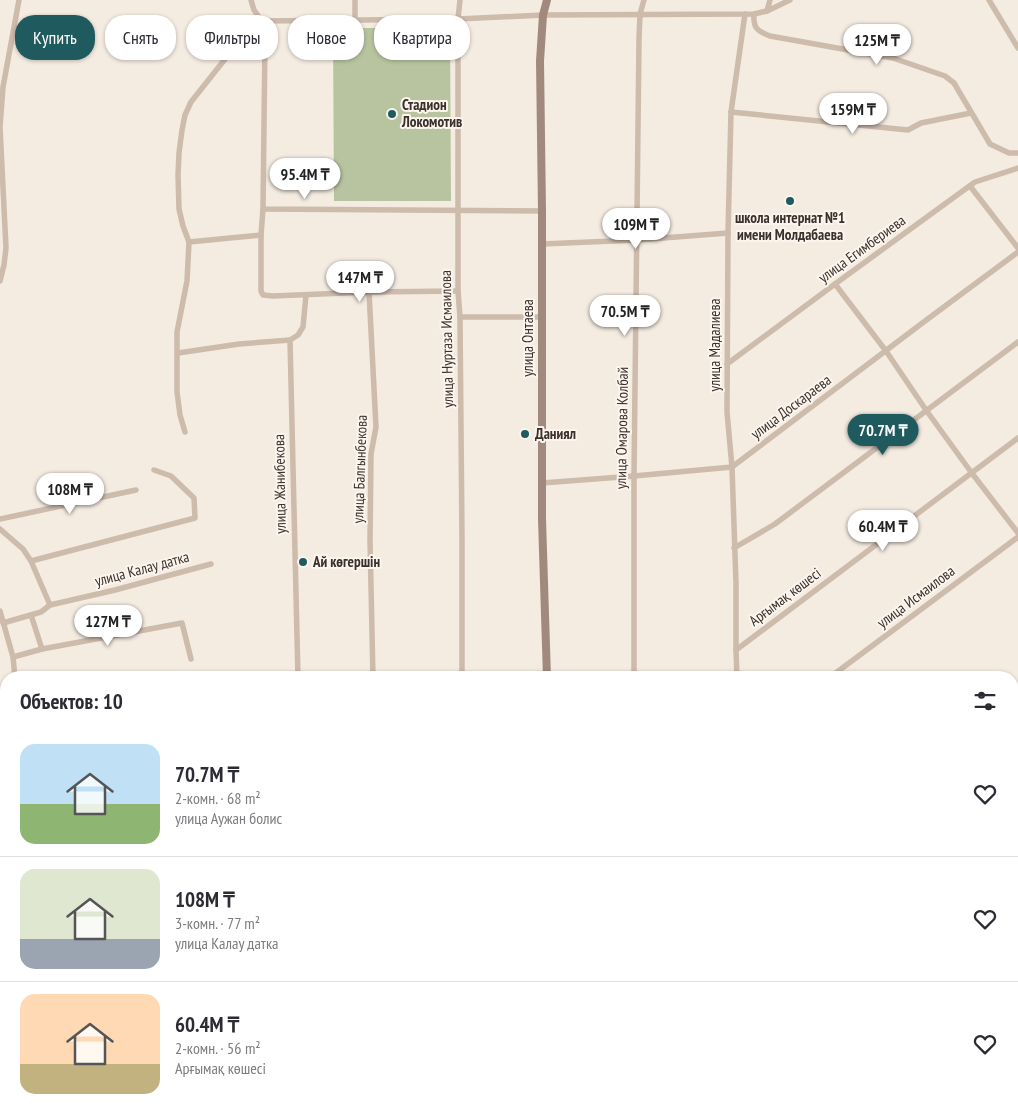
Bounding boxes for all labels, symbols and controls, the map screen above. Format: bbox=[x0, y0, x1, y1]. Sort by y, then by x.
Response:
chip: Купить bbox=[15, 15, 95, 60]
chip: Снять bbox=[105, 15, 176, 60]
chip: Фильтры bbox=[186, 15, 278, 60]
chip: Новое bbox=[288, 15, 364, 60]
chip: Квартира bbox=[374, 15, 470, 60]
pin: 125M ₸ bbox=[836, 23, 918, 66]
text: 125M ₸ bbox=[854, 30, 900, 50]
pin: 159M ₸ bbox=[812, 92, 894, 135]
place label: Стадион Локомотив bbox=[401, 95, 462, 131]
text: 159M ₸ bbox=[830, 99, 876, 119]
marker: Стадион Локомотив bbox=[386, 108, 398, 120]
pin: 95.4M ₸ bbox=[259, 158, 351, 200]
text: 95.4M ₸ bbox=[281, 164, 329, 184]
marker: школа интернат №1 имени Молдабаева bbox=[784, 195, 796, 207]
pin: 109M ₸ bbox=[595, 208, 677, 250]
place label: школа интернат №1 имени Молдабаева bbox=[735, 208, 845, 244]
street label: улица Егимбериева bbox=[814, 211, 909, 287]
text: 109M ₸ bbox=[613, 214, 659, 234]
pin: 147M ₸ bbox=[319, 260, 401, 303]
text: 147M ₸ bbox=[337, 267, 383, 287]
street label: улица Нуртаза Исмаилова bbox=[436, 270, 457, 408]
pin: 70.5M ₸ bbox=[579, 294, 671, 337]
street label: улица Мадалиева bbox=[705, 298, 724, 392]
street label: улица Онтаева bbox=[518, 299, 537, 377]
text: 70.5M ₸ bbox=[601, 301, 649, 321]
street label: улица Омарова Колбай bbox=[611, 367, 632, 489]
street label: улица Доскараева bbox=[747, 370, 835, 443]
street label: улица Балгынбекова bbox=[348, 414, 371, 524]
pin: 70.7M ₸ bbox=[837, 414, 929, 456]
text: 70.7M ₸ bbox=[859, 420, 907, 440]
place label: Даниял bbox=[535, 424, 576, 443]
marker: Даниял bbox=[519, 428, 531, 440]
street label: улица Жанибекова bbox=[269, 434, 290, 534]
pin: 108M ₸ bbox=[29, 472, 111, 515]
text: 108M ₸ bbox=[47, 479, 93, 499]
pin: 60.4M ₸ bbox=[837, 510, 929, 552]
text: 60.4M ₸ bbox=[859, 516, 907, 536]
street label: улица Калау датка bbox=[93, 547, 191, 590]
place label: Ай көгершін bbox=[312, 552, 380, 571]
marker: Ай көгершін bbox=[297, 556, 309, 568]
street label: улица Исмаилова bbox=[873, 561, 958, 632]
street label: Арғымақ көшесі bbox=[745, 563, 824, 630]
pin: 127M ₸ bbox=[67, 604, 149, 647]
text: 127M ₸ bbox=[85, 611, 131, 631]
icon: filters bbox=[971, 687, 999, 715]
text: Объектов: 10 bbox=[20, 688, 123, 715]
text: 70.7M ₸ bbox=[175, 761, 239, 788]
icon: home bbox=[60, 764, 120, 824]
icon: heart bbox=[971, 780, 999, 808]
text: 2-комн. · 68 m² bbox=[175, 788, 261, 808]
text: улица Аужан болис bbox=[175, 808, 282, 828]
text: 108M ₸ bbox=[175, 886, 235, 913]
icon: home bbox=[60, 889, 120, 949]
icon: heart bbox=[971, 905, 999, 933]
text: 3-комн. · 77 m² bbox=[175, 913, 260, 933]
text: улица Калау датка bbox=[175, 933, 279, 953]
text: 60.4M ₸ bbox=[175, 1011, 239, 1038]
icon: home bbox=[60, 1014, 120, 1074]
icon: heart bbox=[971, 1030, 999, 1058]
text: 2-комн. · 56 m² bbox=[175, 1038, 261, 1058]
text: Арғымақ көшесі bbox=[175, 1058, 266, 1078]

